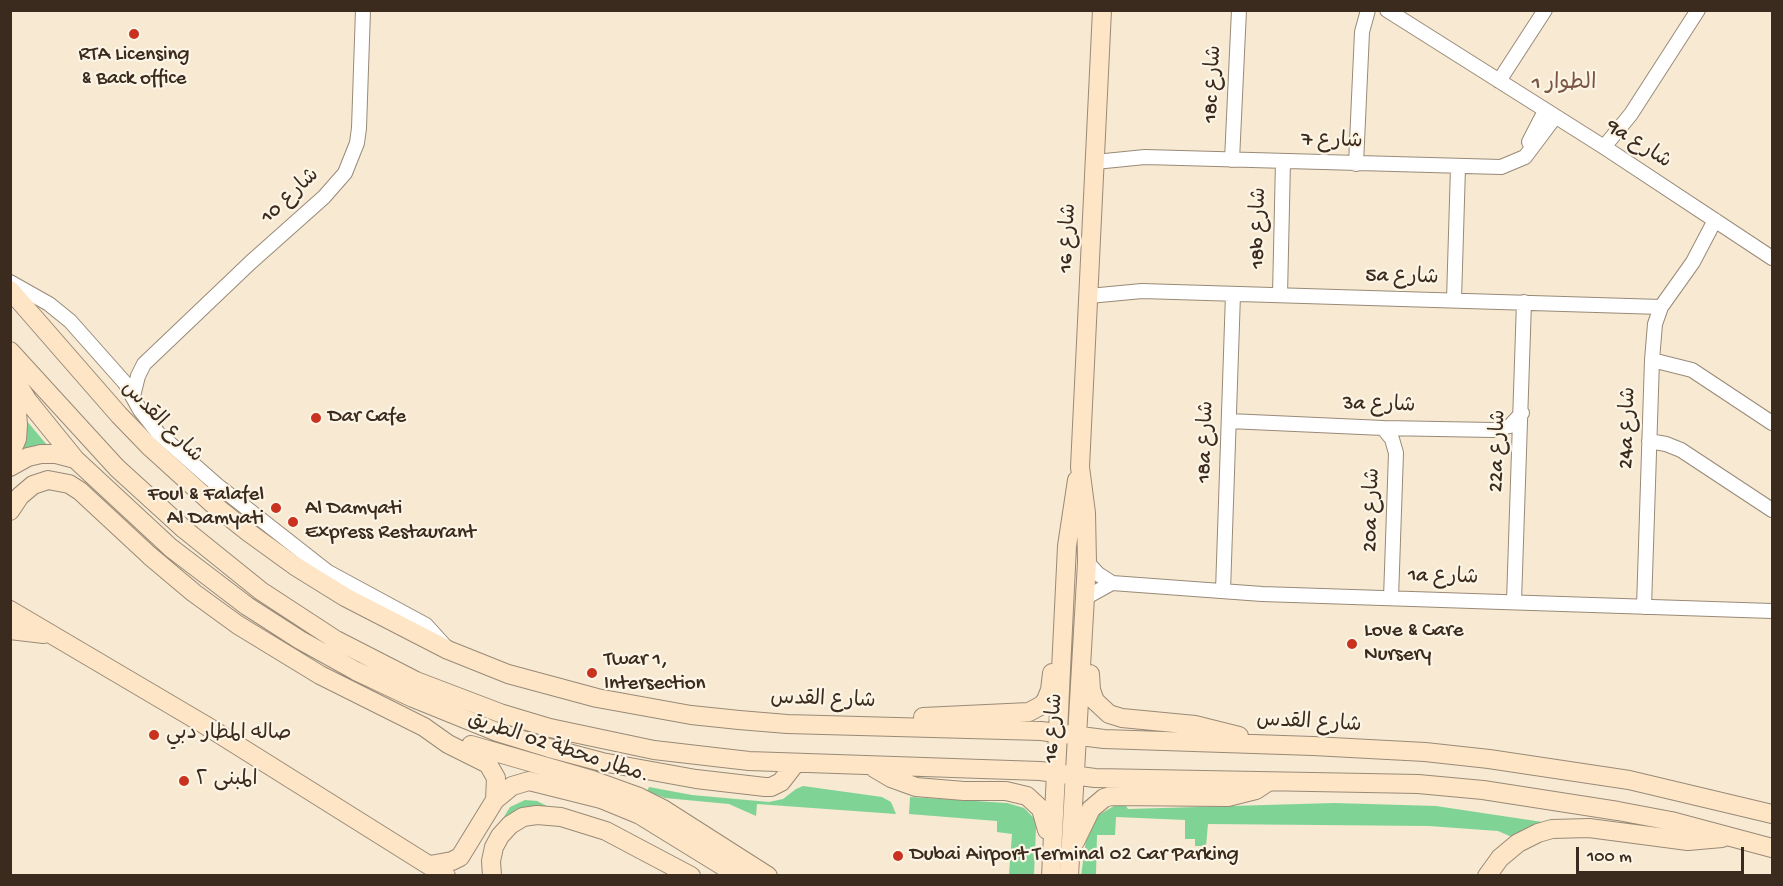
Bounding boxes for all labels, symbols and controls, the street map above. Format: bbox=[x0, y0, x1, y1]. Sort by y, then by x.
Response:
marker: RTA Licensing & Back office bbox=[127, 27, 141, 41]
place label: RTA Licensing & Back office bbox=[79, 43, 189, 93]
street label: 18c شارع bbox=[1199, 45, 1229, 123]
district label: الطوار 1 bbox=[1532, 72, 1596, 98]
street label: 9a شارع bbox=[1601, 115, 1675, 175]
street label: شارع 7 bbox=[1301, 128, 1363, 156]
street label: شارع 10 bbox=[257, 164, 325, 230]
street label: 18b شارع bbox=[1247, 187, 1273, 269]
street label: شارع 16 bbox=[1055, 203, 1083, 273]
street label: 5a شارع bbox=[1365, 264, 1439, 292]
street label: شارع القدس bbox=[115, 377, 207, 469]
street label: 24a شارع bbox=[1615, 386, 1643, 470]
street label: 3a شارع bbox=[1342, 392, 1416, 420]
street label: 18a شارع bbox=[1193, 401, 1221, 483]
place label: Dar Cafe bbox=[328, 405, 406, 431]
street label: 22a شارع bbox=[1485, 409, 1513, 493]
marker: Dar Cafe bbox=[309, 411, 323, 425]
street label: 20a شارع bbox=[1359, 467, 1387, 553]
place label: Foul & Falafel Al Damyati bbox=[148, 483, 264, 533]
place label: Al Damyati Express Restaurant bbox=[305, 497, 475, 547]
marker: Foul & Falafel Al Damyati bbox=[269, 501, 283, 515]
marker: Al Damyati Express Restaurant bbox=[286, 515, 300, 529]
street label: 1a شارع bbox=[1407, 564, 1479, 592]
place label: Love & Care Nursery bbox=[1364, 619, 1464, 669]
marker: Love & Care Nursery bbox=[1345, 637, 1359, 651]
place label: Twar 1, Intersection bbox=[604, 648, 706, 698]
marker: Twar 1, Intersection bbox=[585, 666, 599, 680]
street label: شارع القدس bbox=[770, 687, 876, 715]
street label: شارع 16 bbox=[1040, 692, 1070, 764]
street label: مطار محطة 02 الطريق. bbox=[464, 708, 652, 790]
street label: شارع القدس bbox=[1256, 709, 1362, 739]
place label: صاله المطار دبي bbox=[166, 722, 292, 748]
marker: صاله المطار دبي bbox=[147, 728, 161, 742]
place label: المبنى ٢ bbox=[196, 768, 258, 794]
marker: المبنى ٢ bbox=[177, 774, 191, 788]
scale bar bbox=[1579, 835, 1747, 873]
place label: Dubai Airport Terminal 02 Car Parking bbox=[910, 843, 1239, 869]
text: 100 m bbox=[1587, 847, 1632, 868]
marker: Dubai Airport Terminal 02 Car Parking bbox=[891, 849, 905, 863]

